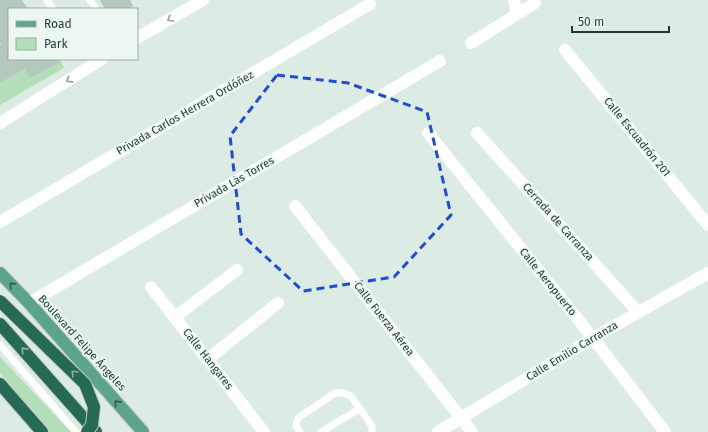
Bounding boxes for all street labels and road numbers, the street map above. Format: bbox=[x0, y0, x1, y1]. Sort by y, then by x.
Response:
street label: Privada Carlos Herrera Ordóñez bbox=[114, 68, 256, 158]
street label: Calle Escuadrón 201 bbox=[601, 95, 673, 179]
street label: Privada Las Torres bbox=[192, 154, 276, 210]
street label: Cerrada de Carranza bbox=[520, 180, 596, 264]
street label: Calle Aeropuerto bbox=[517, 246, 579, 318]
street label: Calle Fuerza Aérea bbox=[351, 279, 417, 359]
street label: Boulevard Felipe Ángeles bbox=[35, 292, 129, 394]
street label: Calle Emilio Carranza bbox=[524, 319, 620, 383]
street label: Calle Hangares bbox=[180, 326, 236, 392]

